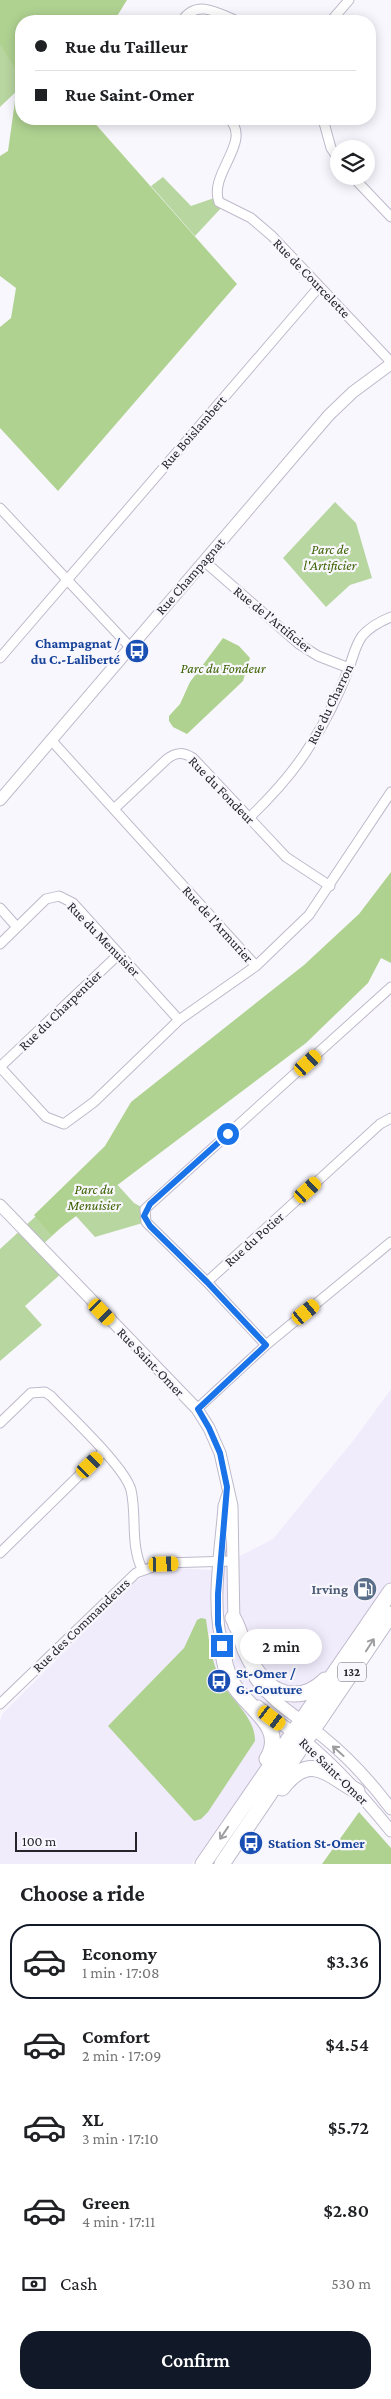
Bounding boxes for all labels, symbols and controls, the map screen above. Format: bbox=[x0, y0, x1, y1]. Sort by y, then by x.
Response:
text: Rue du Tailleur bbox=[65, 36, 188, 57]
text: Rue Saint-Omer bbox=[65, 84, 194, 105]
map controls bbox=[330, 140, 375, 185]
button: layers bbox=[330, 140, 375, 185]
street label: Rue de Courcelette bbox=[270, 235, 354, 321]
street label: Rue Boislambert bbox=[157, 392, 229, 472]
street label: Rue Champagnat bbox=[152, 534, 228, 618]
park label: Parc de l'Artificier bbox=[304, 541, 358, 573]
street label: Rue de l'Artificier bbox=[231, 583, 315, 655]
place label: Champagnat / du C.-Laliberté bbox=[31, 635, 120, 667]
bus stop icon: Champagnat / du C.-Laliberté bbox=[124, 638, 150, 664]
park label: Parc du Fondeur bbox=[180, 660, 267, 676]
street label: Rue du Charron bbox=[304, 661, 357, 747]
street label: Rue du Fondeur bbox=[186, 753, 258, 827]
street label: Rue de l'Armurier bbox=[179, 882, 257, 966]
street label: Rue du Menuisier bbox=[64, 898, 144, 980]
street label: Rue du Charpentier bbox=[15, 966, 105, 1054]
car bbox=[291, 1047, 324, 1079]
route start bbox=[217, 1123, 239, 1145]
car bbox=[291, 1174, 324, 1206]
park label: Parc du Menuisier bbox=[66, 1181, 122, 1213]
street label: Rue du Potier bbox=[221, 1208, 287, 1270]
car bbox=[86, 1296, 117, 1328]
car bbox=[289, 1297, 322, 1327]
street label: Rue Saint-Omer bbox=[114, 1324, 188, 1400]
car bbox=[73, 1449, 106, 1481]
car bbox=[148, 1556, 179, 1572]
street label: Rue des Commandeurs bbox=[29, 1575, 133, 1675]
fuel station icon: Irving bbox=[352, 1576, 378, 1602]
place label: Irving bbox=[312, 1581, 348, 1597]
callout: 2 min bbox=[240, 1628, 322, 1664]
route end bbox=[211, 1635, 233, 1657]
text: 2 min bbox=[262, 1638, 300, 1655]
one-way arrow bbox=[365, 1639, 375, 1653]
road number: 132 bbox=[338, 1662, 366, 1681]
place label: St-Omer / G.-Couture bbox=[236, 1665, 303, 1697]
bus stop icon: St-Omer / G.-Couture bbox=[206, 1668, 232, 1694]
car bbox=[255, 1703, 288, 1733]
street label: Rue Saint-Omer bbox=[296, 1734, 372, 1808]
one-way arrow bbox=[332, 1745, 345, 1757]
one-way arrow bbox=[219, 1826, 229, 1840]
scale bar bbox=[15, 1829, 138, 1852]
bus stop icon: Station St-Omer bbox=[238, 1830, 264, 1856]
text: 100 m bbox=[22, 1833, 56, 1849]
place label: Station St-Omer bbox=[268, 1835, 365, 1851]
text: Choose a ride bbox=[20, 1881, 145, 1906]
icon: car bbox=[22, 1939, 67, 1984]
text: Economy bbox=[82, 1943, 157, 1964]
text: $3.36 bbox=[327, 1951, 369, 1972]
text: 1 min · 17:08 bbox=[82, 1964, 160, 1981]
icon: car bbox=[22, 2022, 67, 2067]
text: Comfort bbox=[82, 2026, 150, 2047]
text: $4.54 bbox=[326, 2034, 369, 2055]
text: 2 min · 17:09 bbox=[82, 2047, 161, 2064]
icon: car bbox=[22, 2105, 67, 2150]
text: XL bbox=[82, 2109, 104, 2130]
text: $5.72 bbox=[328, 2117, 369, 2138]
text: 3 min · 17:10 bbox=[82, 2130, 159, 2147]
icon: car bbox=[22, 2188, 67, 2233]
text: Green bbox=[82, 2192, 130, 2213]
text: $2.80 bbox=[323, 2200, 369, 2221]
text: 4 min · 17:11 bbox=[82, 2213, 155, 2230]
icon: cash bbox=[20, 2270, 48, 2298]
text: Cash bbox=[60, 2273, 98, 2294]
text: 530 m bbox=[331, 2275, 371, 2292]
button: Confirm bbox=[20, 2331, 371, 2389]

